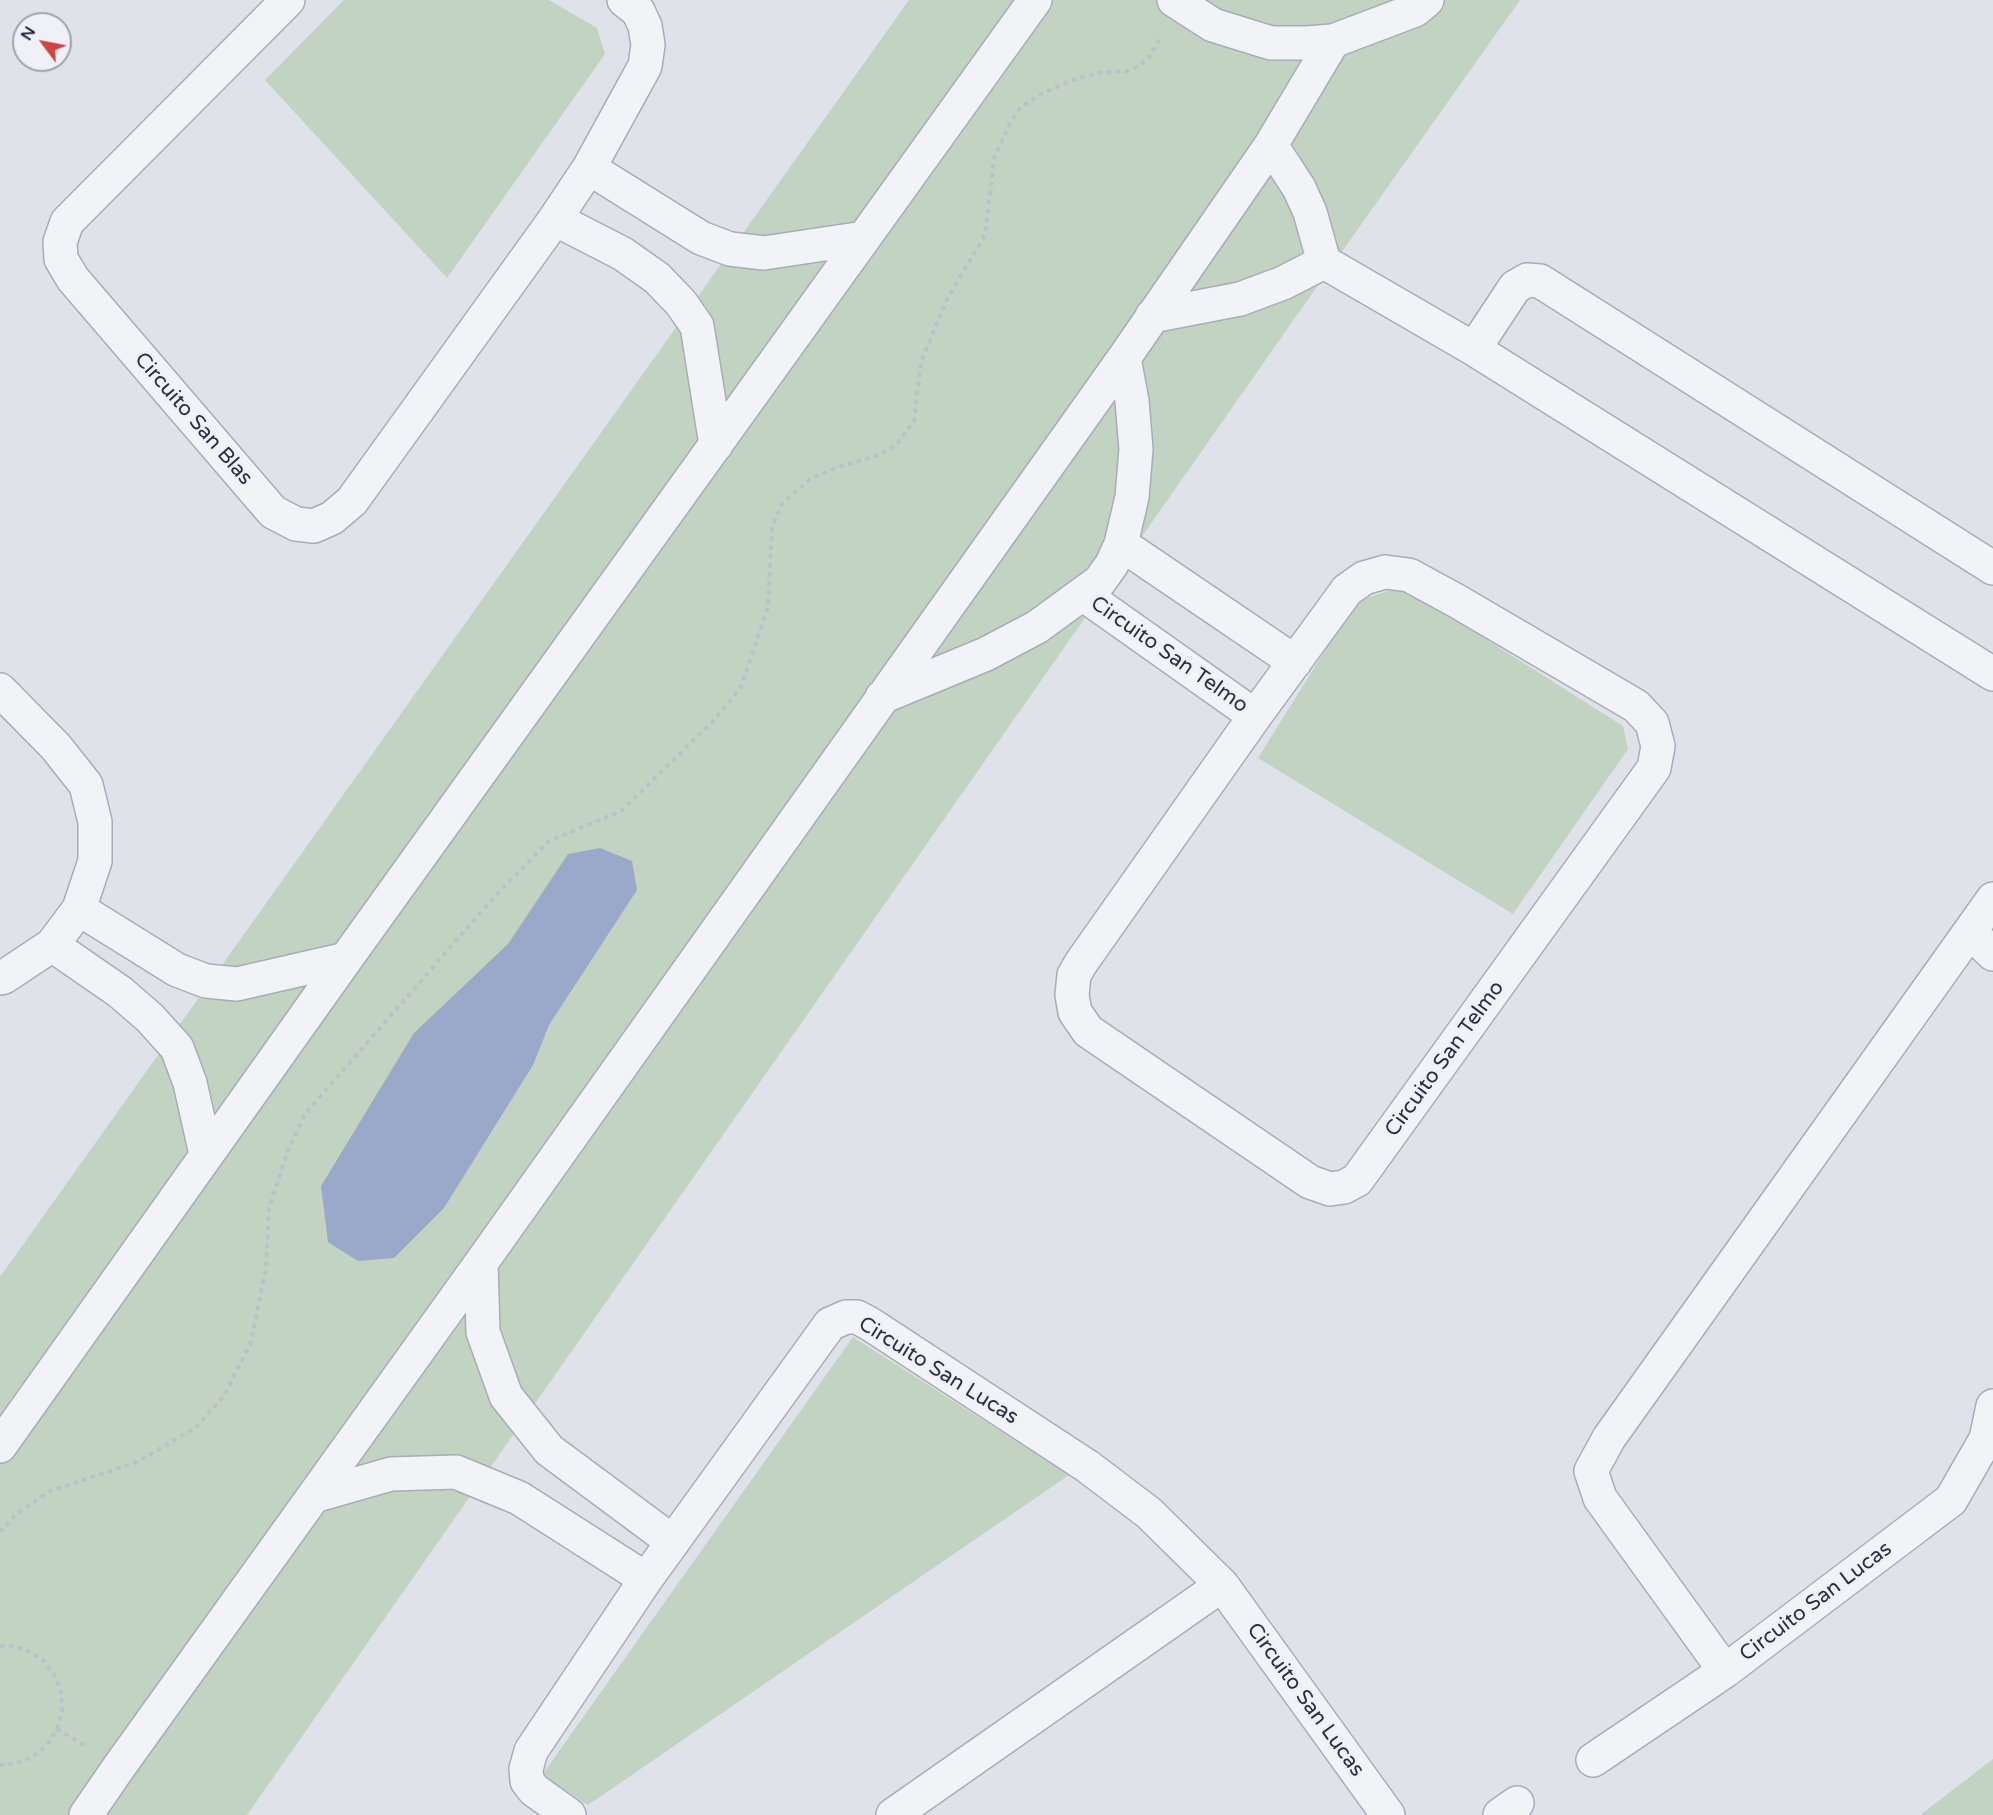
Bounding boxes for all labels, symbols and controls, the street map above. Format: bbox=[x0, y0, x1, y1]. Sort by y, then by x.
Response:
north arrow bbox=[12, 12, 72, 72]
text: N bbox=[17, 23, 40, 44]
street label: Circuito San Blas bbox=[129, 348, 257, 490]
street label: Circuito San Telmo bbox=[1085, 591, 1253, 719]
street label: Circuito San Telmo bbox=[1380, 976, 1510, 1142]
street label: Circuito San Lucas bbox=[853, 1312, 1023, 1430]
street label: Circuito San Lucas bbox=[1735, 1537, 1897, 1667]
street label: Circuito San Lucas bbox=[1241, 1618, 1369, 1782]

